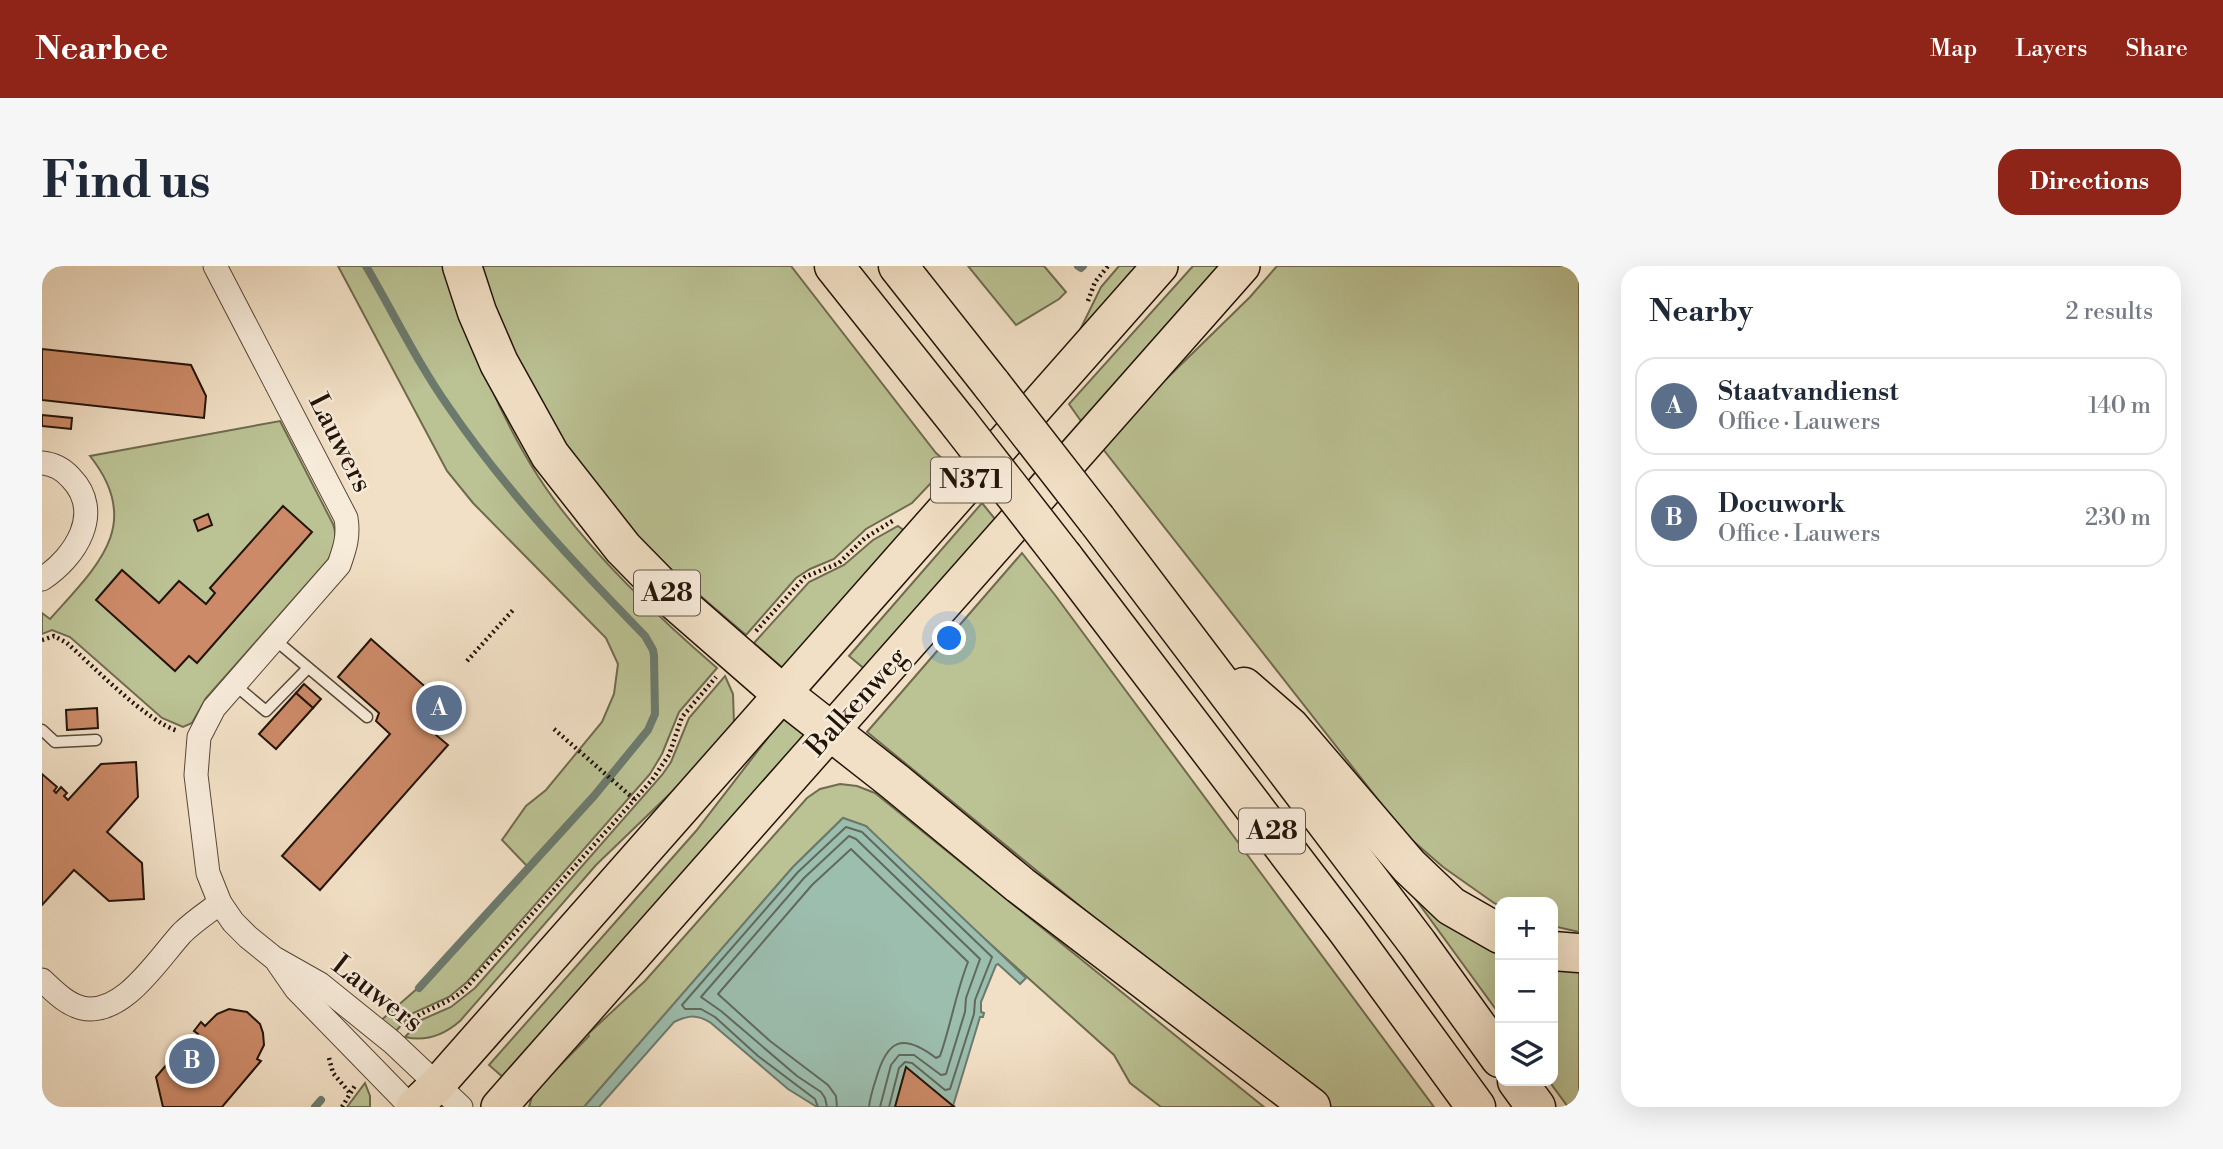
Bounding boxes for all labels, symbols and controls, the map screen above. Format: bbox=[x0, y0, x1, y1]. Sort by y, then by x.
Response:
text: Nearbee bbox=[35, 29, 168, 70]
text: Map bbox=[1930, 34, 1977, 64]
text: Layers bbox=[2015, 34, 2087, 64]
text: Share bbox=[2125, 34, 2188, 64]
button: Directions bbox=[1998, 149, 2181, 215]
text: Find us bbox=[42, 152, 211, 213]
text: Nearby bbox=[1649, 293, 1753, 331]
text: 2 results bbox=[2066, 298, 2153, 326]
text: Staatvandienst bbox=[1718, 376, 1899, 408]
street label: Lauwers bbox=[300, 388, 380, 498]
text: A bbox=[1666, 392, 1682, 420]
text: 140 m bbox=[2088, 392, 2151, 420]
text: Office · Lauwers bbox=[1718, 408, 1880, 436]
road number: N371 bbox=[931, 458, 1011, 502]
text: Docuwork bbox=[1718, 488, 1845, 520]
text: B bbox=[1665, 504, 1683, 532]
text: 230 m bbox=[2085, 504, 2151, 532]
text: Office · Lauwers bbox=[1718, 520, 1880, 548]
road number: A28 bbox=[634, 570, 700, 616]
your location bbox=[932, 621, 966, 655]
street label: Balkenweg bbox=[798, 640, 916, 765]
pin: A bbox=[416, 682, 462, 734]
road number: A28 bbox=[1239, 808, 1305, 853]
map controls bbox=[1495, 897, 1558, 1086]
button: + bbox=[1495, 897, 1558, 960]
street label: Lauwers bbox=[324, 947, 430, 1041]
button: − bbox=[1495, 960, 1558, 1023]
button: layers bbox=[1495, 1023, 1558, 1086]
pin: B bbox=[169, 1035, 215, 1087]

